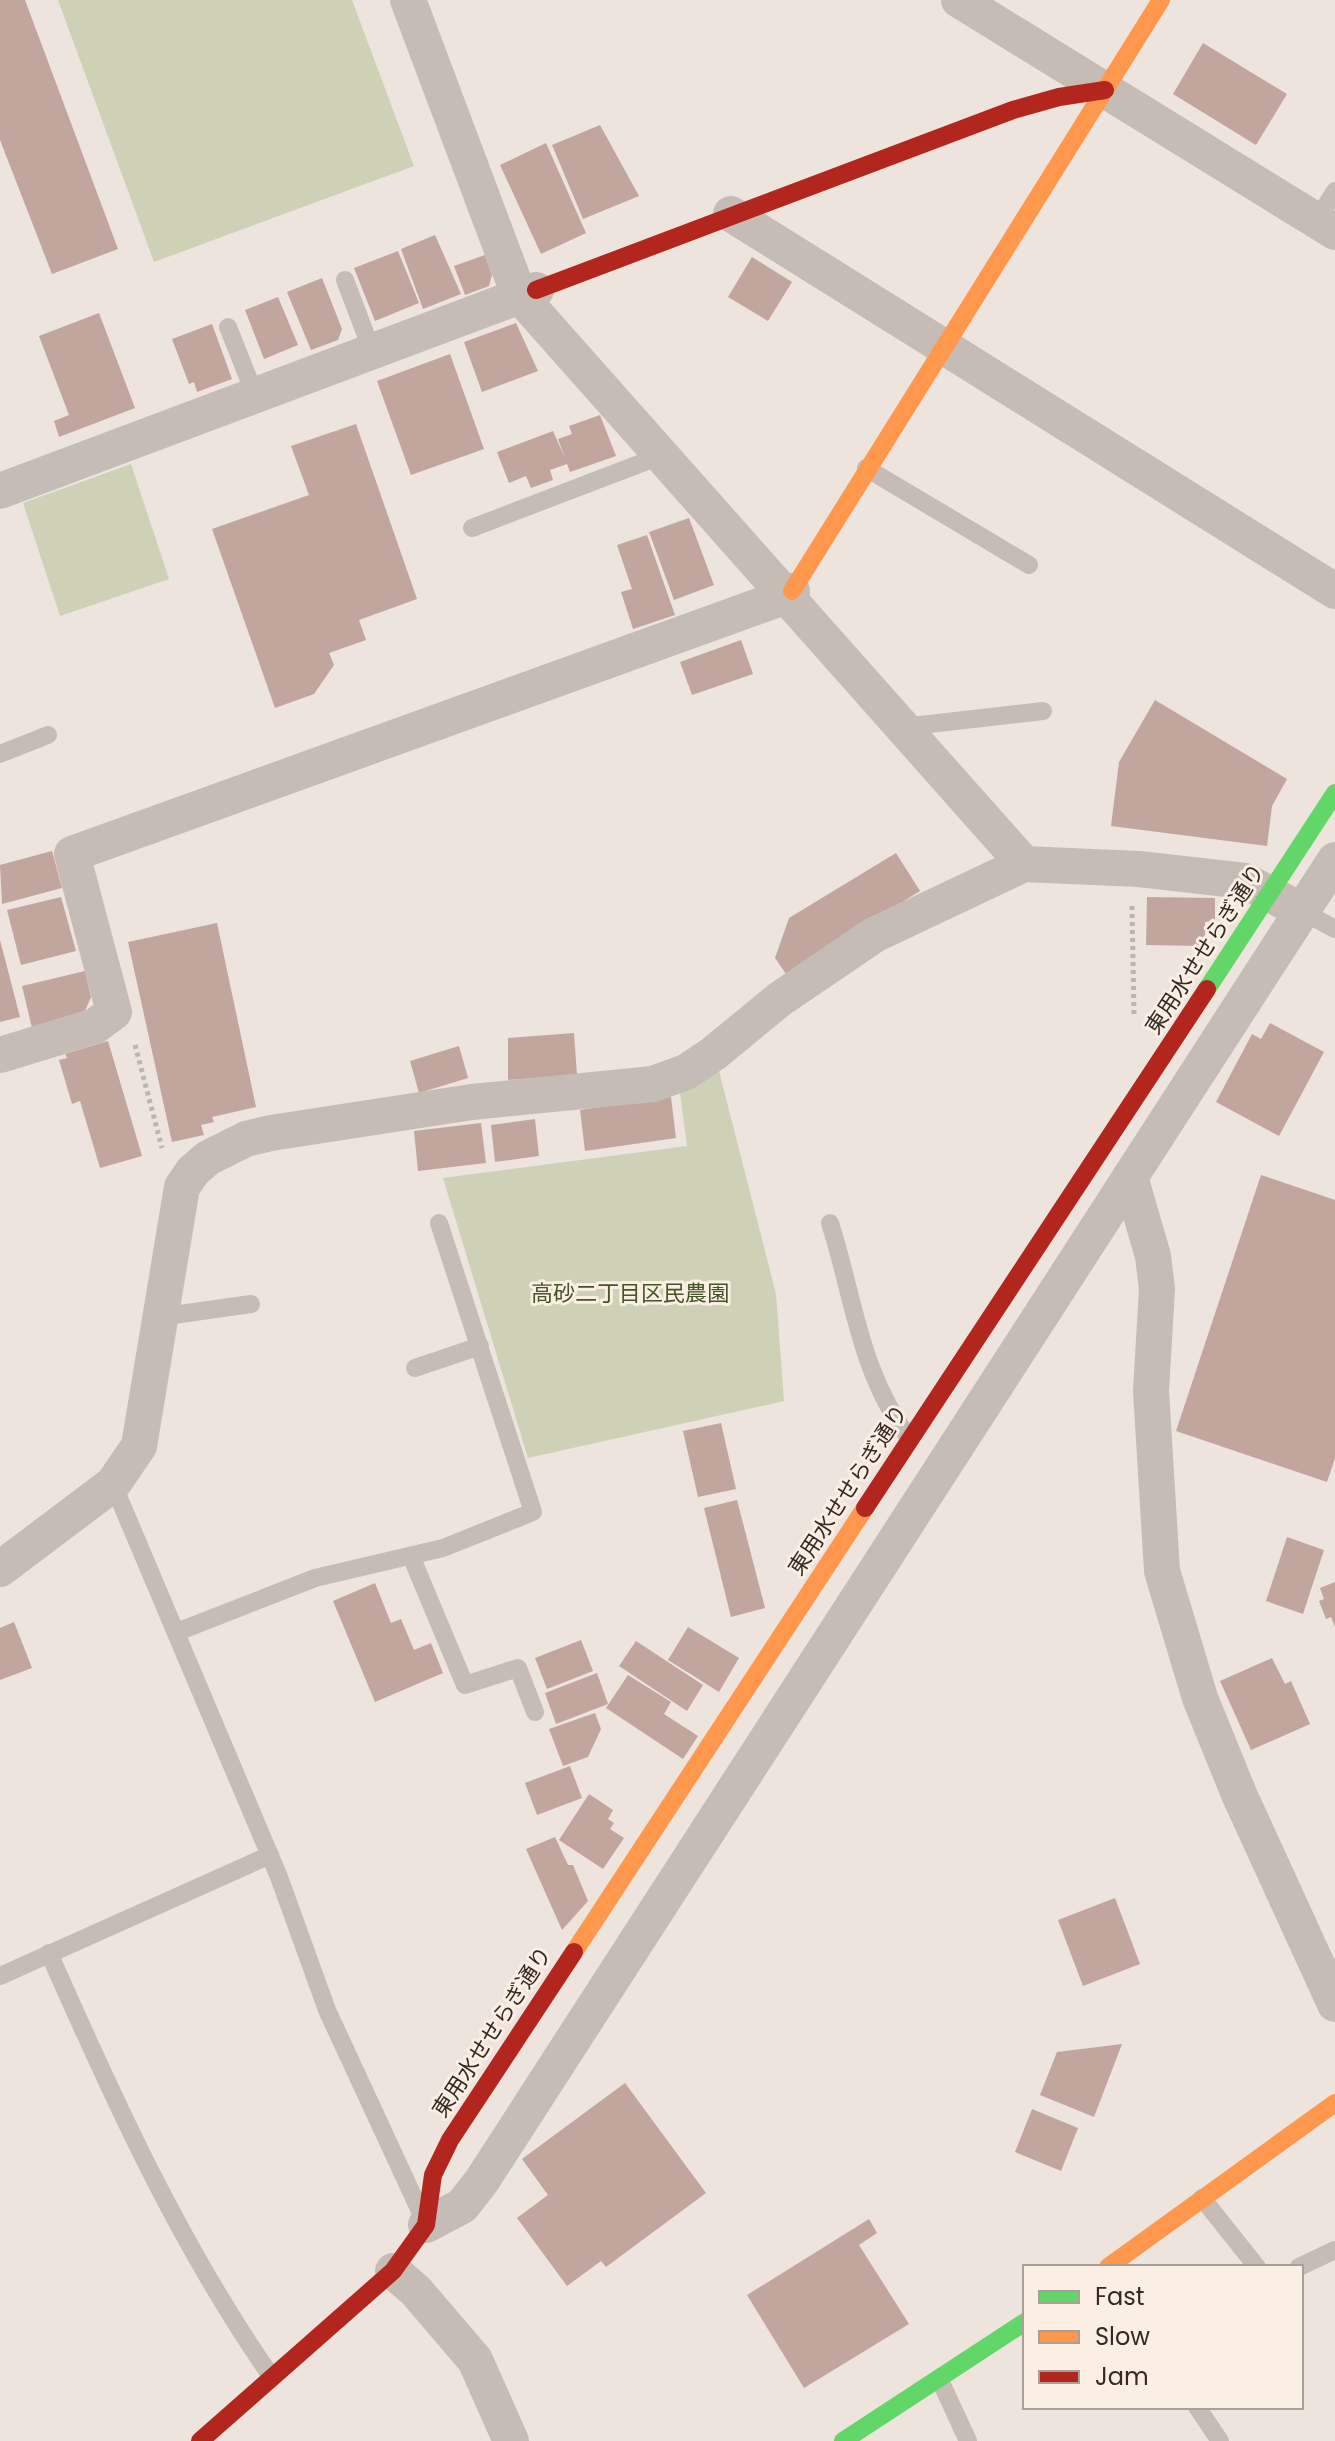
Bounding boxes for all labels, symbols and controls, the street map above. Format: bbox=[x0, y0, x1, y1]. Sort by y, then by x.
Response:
street label: 東用水せせらぎ通り bbox=[1138, 858, 1272, 1040]
park label: 高砂二丁目区民農園 bbox=[531, 1278, 729, 1309]
street label: 東用水せせらぎ通り bbox=[781, 1399, 915, 1581]
street label: 東用水せせらぎ通り bbox=[425, 1941, 559, 2123]
legend bbox=[1023, 2265, 1303, 2409]
text: Fast bbox=[1095, 2280, 1145, 2313]
text: Slow bbox=[1095, 2320, 1150, 2353]
text: Jam bbox=[1095, 2360, 1149, 2393]

